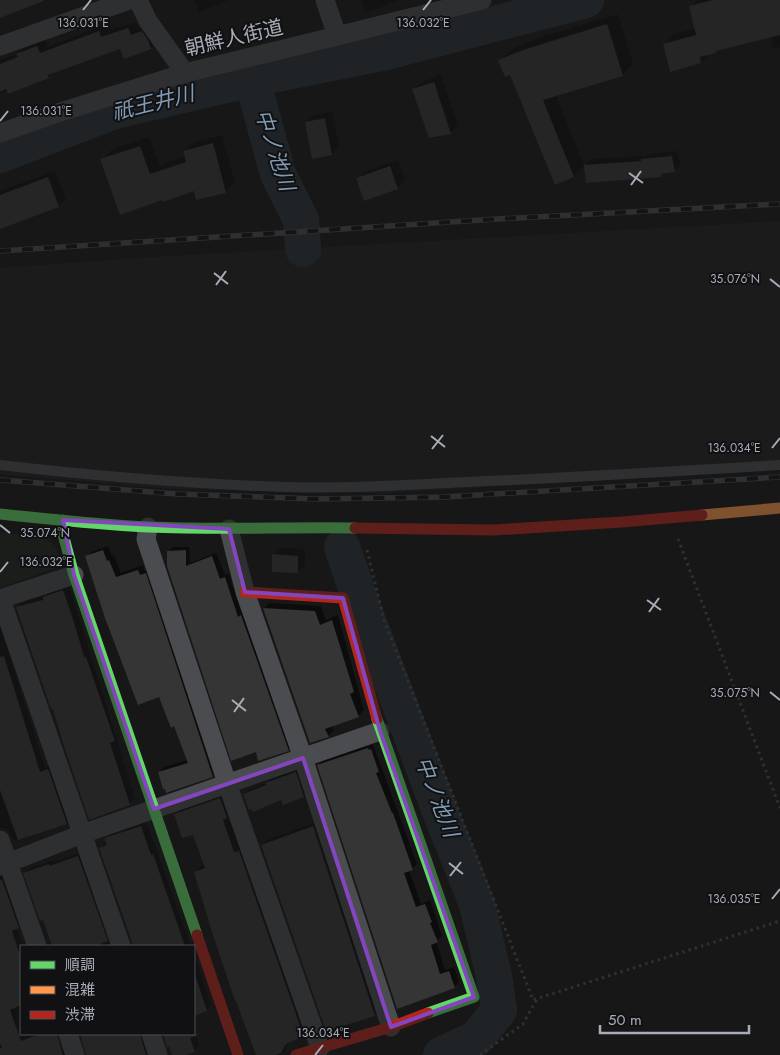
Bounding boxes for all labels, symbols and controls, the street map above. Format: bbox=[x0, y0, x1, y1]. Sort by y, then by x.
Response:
street label: 朝鮮人街道 bbox=[182, 13, 286, 63]
text: 136.031°E bbox=[57, 14, 109, 32]
text: 136.032°E bbox=[397, 14, 449, 32]
water label: 祇王井川 bbox=[109, 78, 199, 128]
text: 136.031°E bbox=[20, 102, 72, 120]
water label: 中ノ池川 bbox=[248, 105, 303, 196]
text: 35.076°N bbox=[710, 270, 760, 288]
text: 136.034°E bbox=[707, 439, 761, 457]
text: 35.074°N bbox=[20, 524, 70, 542]
text: 136.032°E bbox=[20, 553, 72, 571]
text: 35.075°N bbox=[710, 684, 760, 702]
water label: 中ノ池川 bbox=[408, 752, 467, 843]
text: 136.035°E bbox=[708, 890, 760, 908]
legend bbox=[20, 945, 195, 1035]
text: 順調 bbox=[65, 954, 95, 976]
text: 混雑 bbox=[65, 979, 95, 1001]
scale bar bbox=[600, 1002, 749, 1034]
text: 渋滞 bbox=[65, 1004, 95, 1026]
text: 50 m bbox=[608, 1009, 642, 1031]
text: 136.034°E bbox=[296, 1024, 350, 1042]

